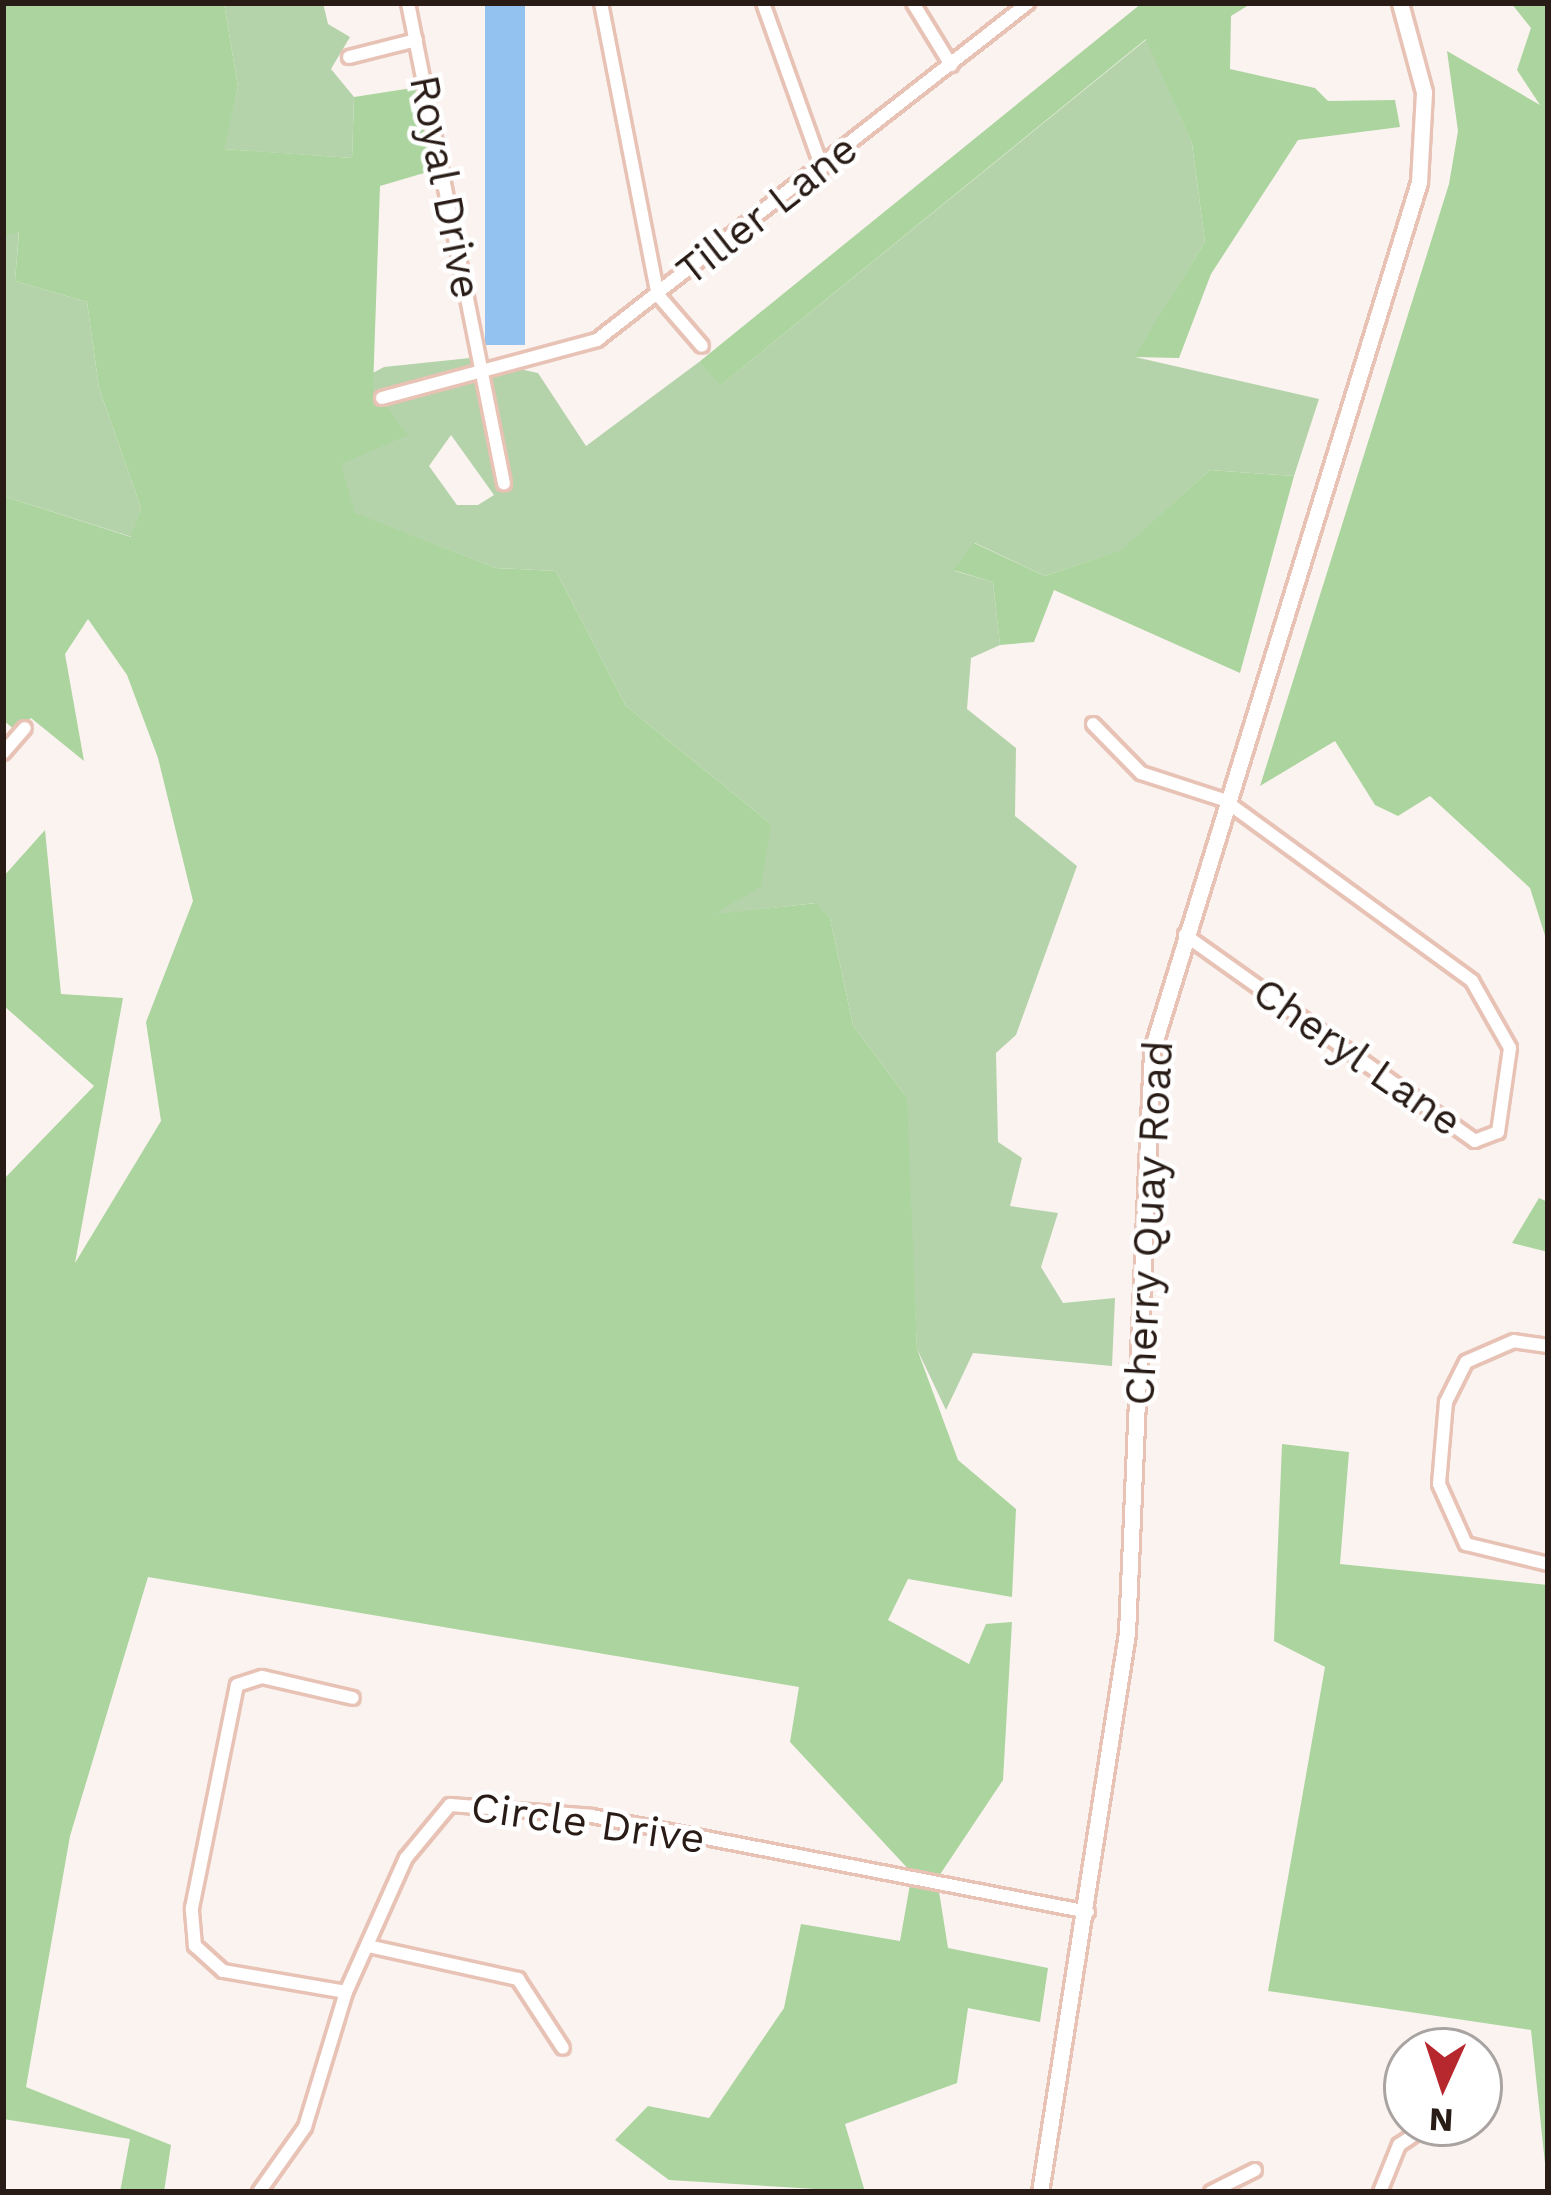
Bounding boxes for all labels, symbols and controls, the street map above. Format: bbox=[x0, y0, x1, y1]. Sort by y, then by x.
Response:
street label: Royal Drive bbox=[398, 70, 492, 304]
street label: Tiller Lane bbox=[666, 124, 868, 296]
street label: Cheryl Lane bbox=[1243, 966, 1471, 1148]
street label: Cherry Quay Road bbox=[1114, 1038, 1184, 1408]
street label: Circle Drive bbox=[468, 1782, 708, 1864]
north arrow bbox=[1383, 2027, 1503, 2147]
text: N bbox=[1428, 2100, 1454, 2141]

